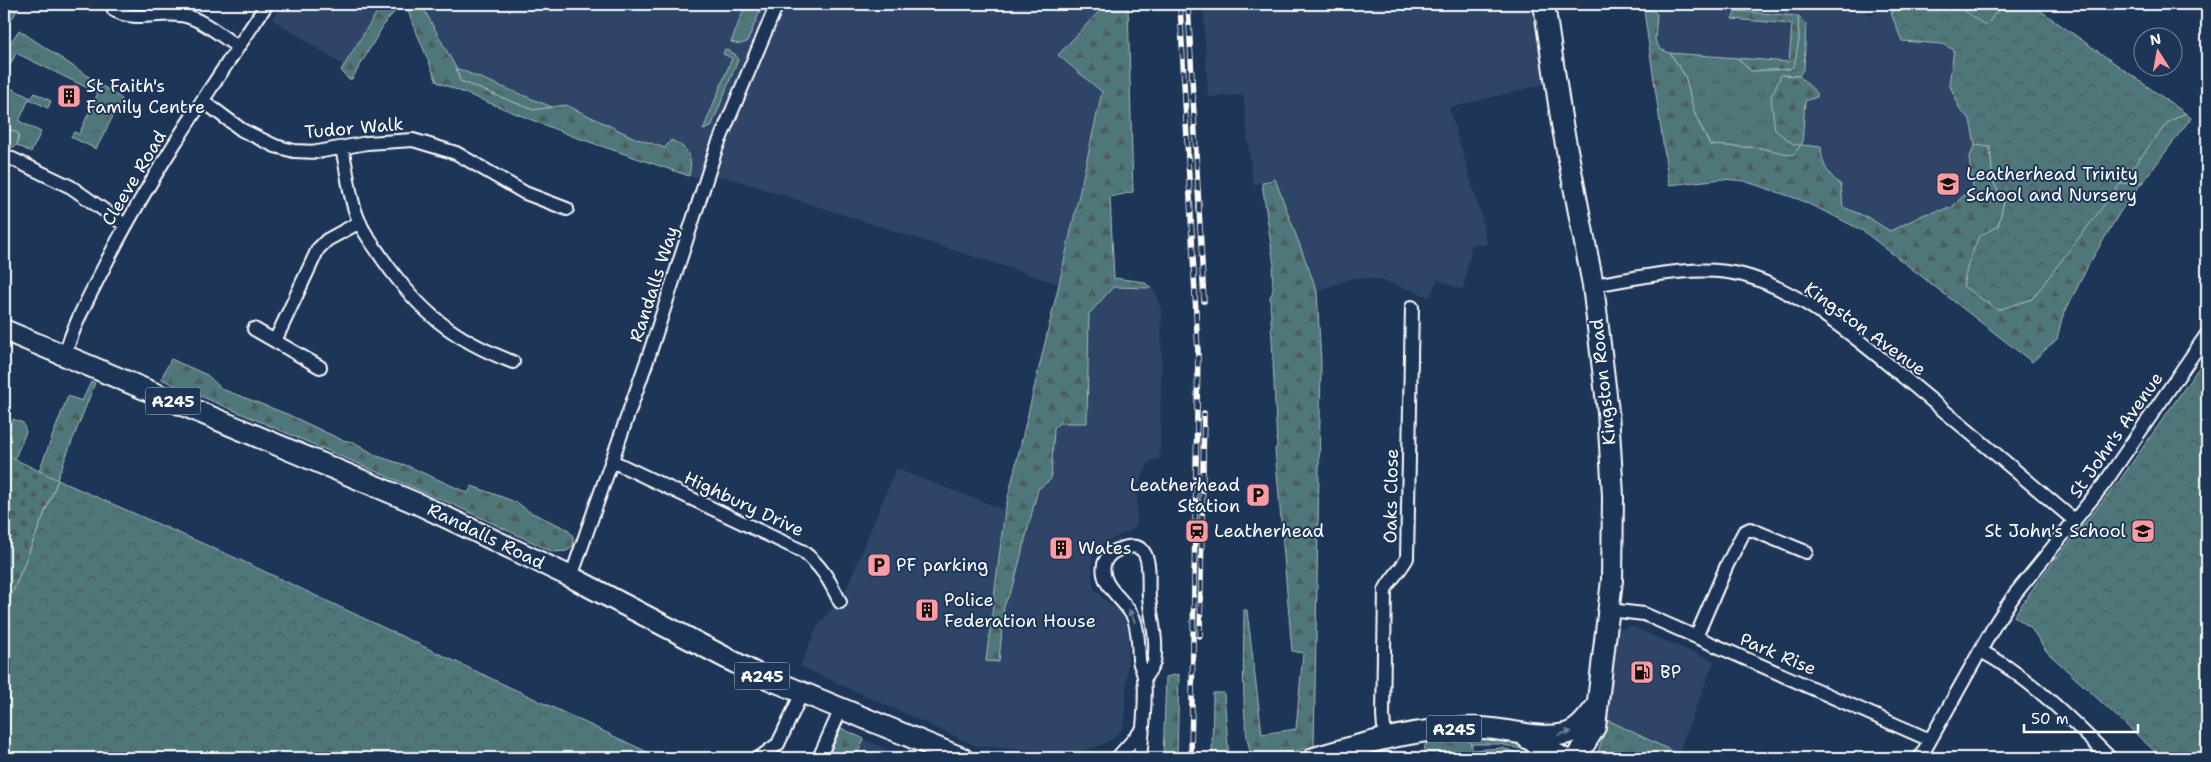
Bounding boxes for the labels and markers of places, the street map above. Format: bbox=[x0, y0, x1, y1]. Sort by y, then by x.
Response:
place label: St Faith's Family Centre bbox=[86, 74, 205, 119]
building icon: St Faith's Family Centre bbox=[56, 83, 82, 109]
place label: Leatherhead Trinity School and Nursery bbox=[1966, 162, 2138, 207]
school or university icon: Leatherhead Trinity School and Nursery bbox=[1935, 171, 1961, 197]
place label: Leatherhead Station bbox=[1130, 473, 1240, 518]
parking icon: Leatherhead Station bbox=[1245, 482, 1271, 508]
station icon: Leatherhead bbox=[1184, 518, 1210, 544]
school or university icon: St John's School bbox=[2130, 518, 2156, 544]
place label: Leatherhead bbox=[1214, 519, 1324, 543]
place label: St John's School bbox=[1984, 519, 2127, 543]
building icon: Wates bbox=[1048, 535, 1074, 561]
place label: Wates bbox=[1078, 536, 1132, 560]
parking icon: PF parking bbox=[866, 552, 892, 578]
place label: PF parking bbox=[896, 553, 988, 577]
place label: Police Federation House bbox=[944, 588, 1096, 633]
building icon: Police Federation House bbox=[914, 597, 940, 623]
fuel station icon: BP bbox=[1629, 659, 1655, 685]
place label: BP bbox=[1660, 660, 1681, 684]

